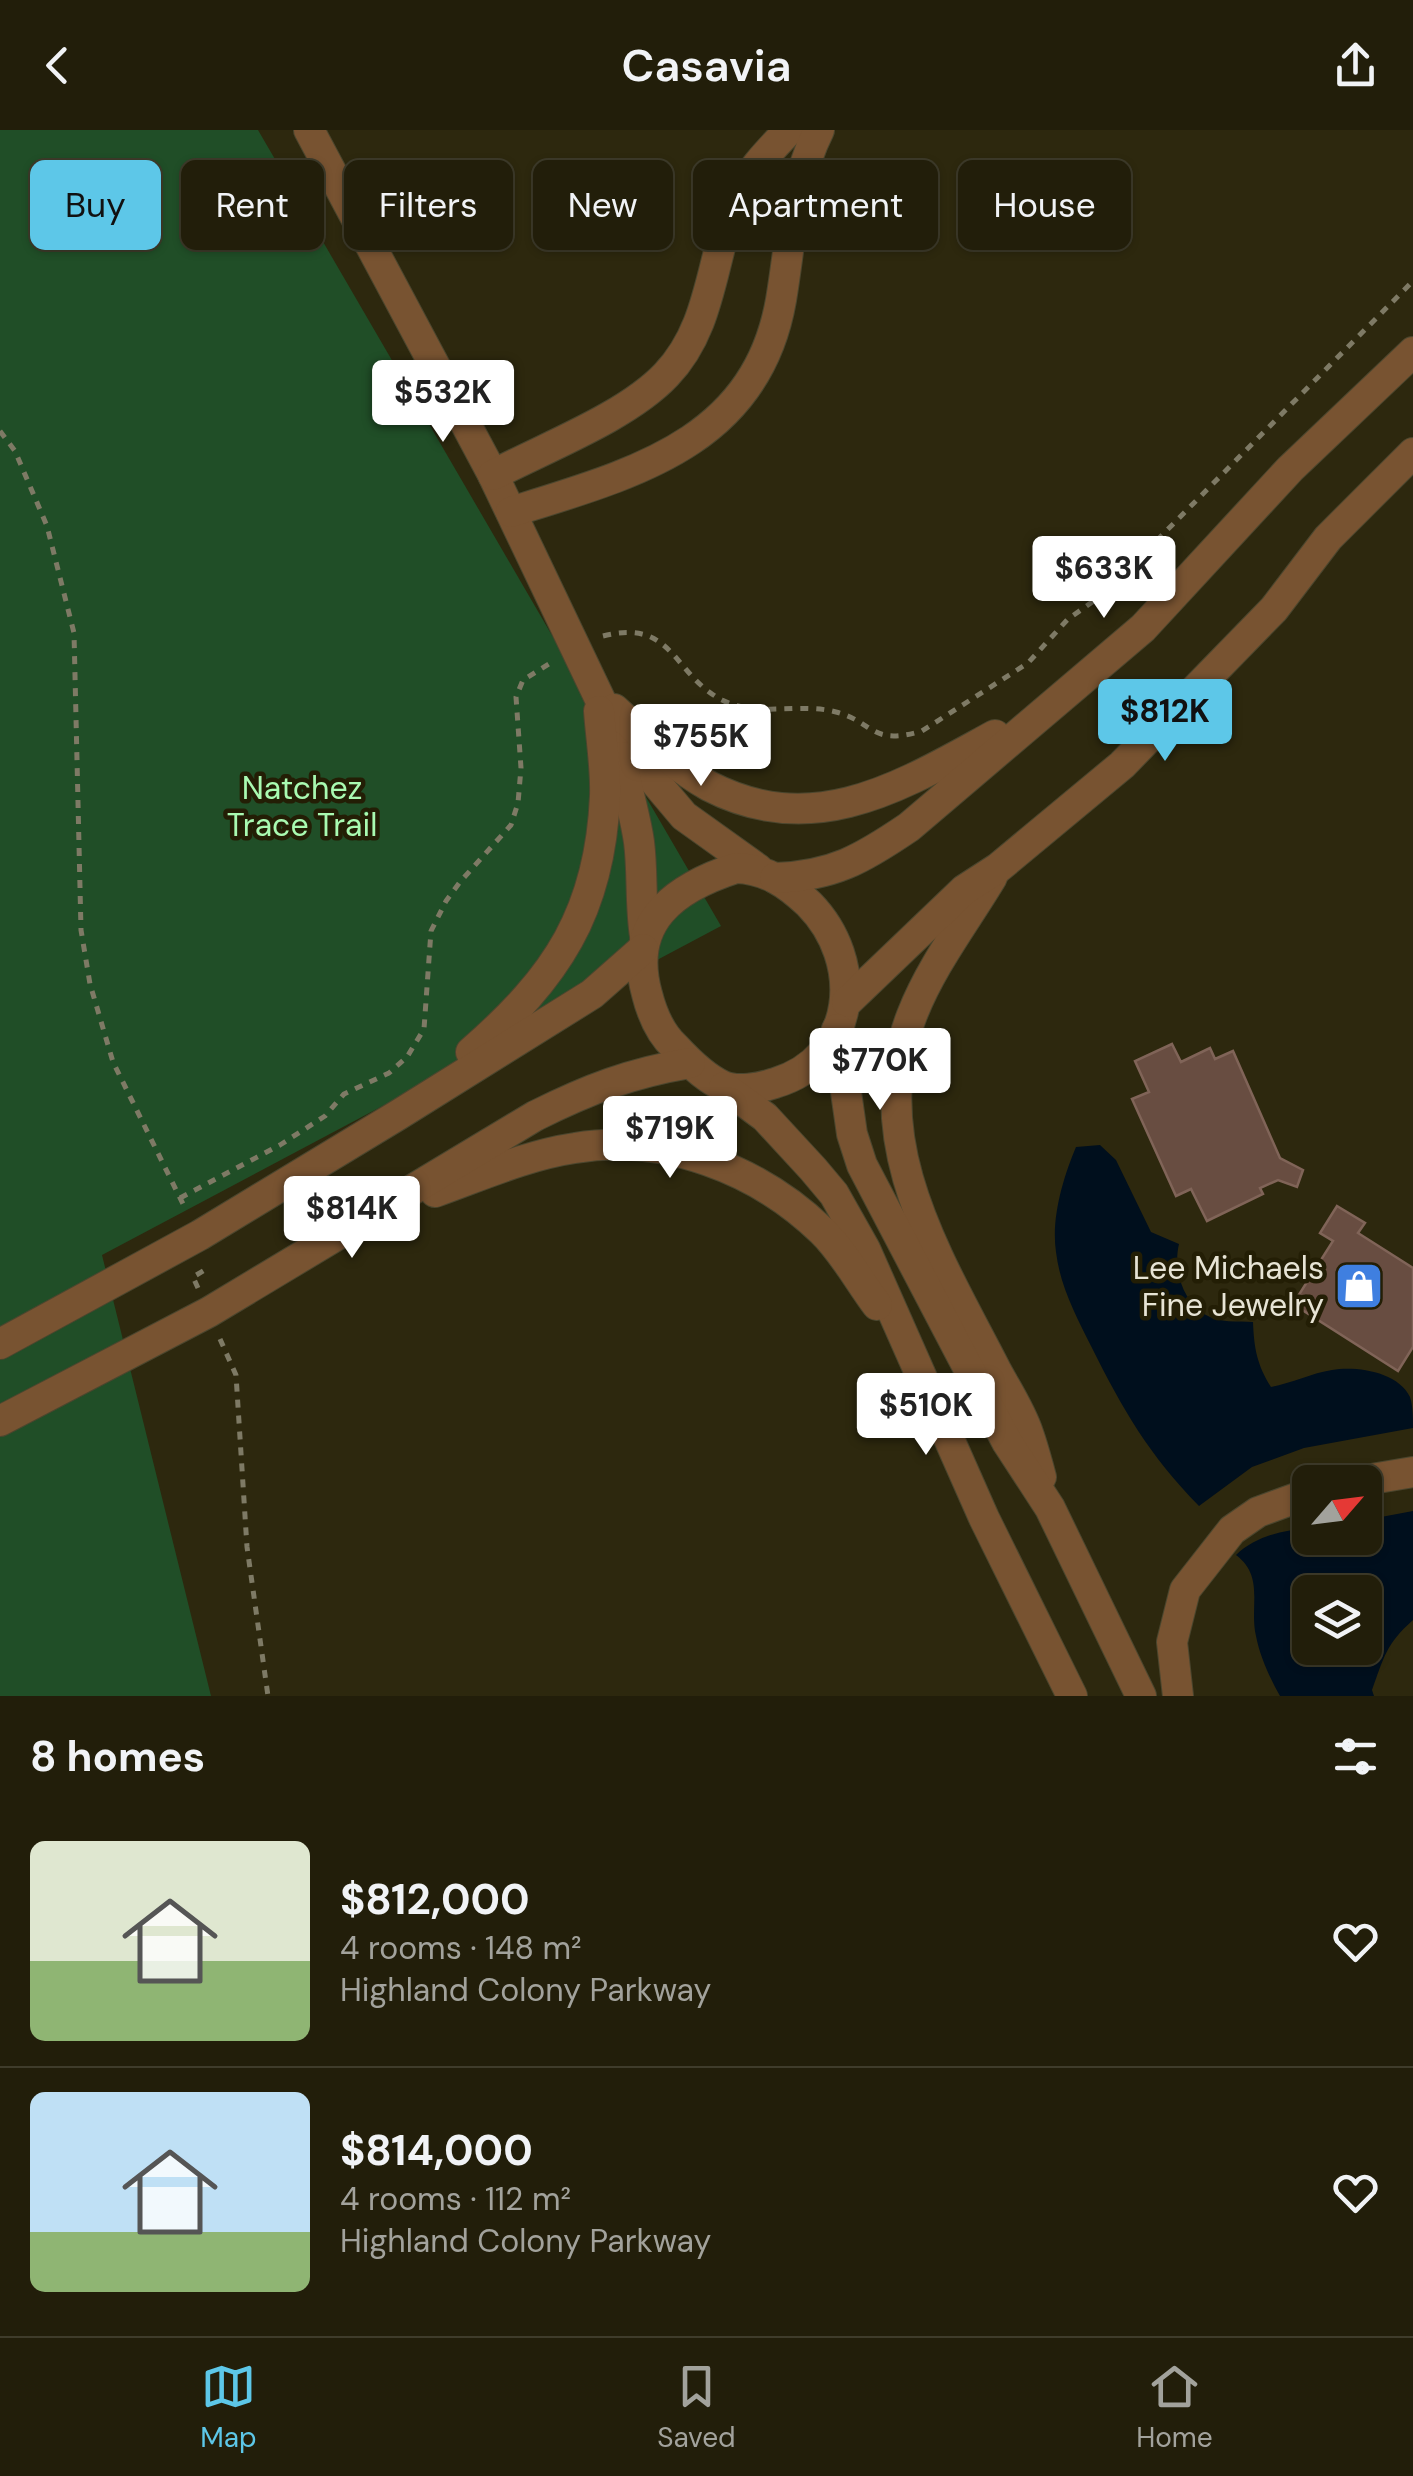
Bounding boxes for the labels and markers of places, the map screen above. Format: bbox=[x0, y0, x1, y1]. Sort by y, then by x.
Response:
pin: $532K bbox=[373, 360, 513, 445]
pin: $633K bbox=[1034, 536, 1174, 621]
pin: $812K bbox=[1095, 679, 1235, 764]
pin: $755K bbox=[631, 704, 771, 789]
pin: $770K bbox=[810, 1028, 950, 1113]
pin: $719K bbox=[600, 1096, 740, 1181]
pin: $814K bbox=[282, 1176, 422, 1261]
place label: Lee Michaels Fine Jewelry bbox=[1133, 1247, 1324, 1326]
shop icon: Lee Michaels Fine Jewelry bbox=[1333, 1260, 1385, 1312]
pin: $510K bbox=[856, 1373, 996, 1458]

